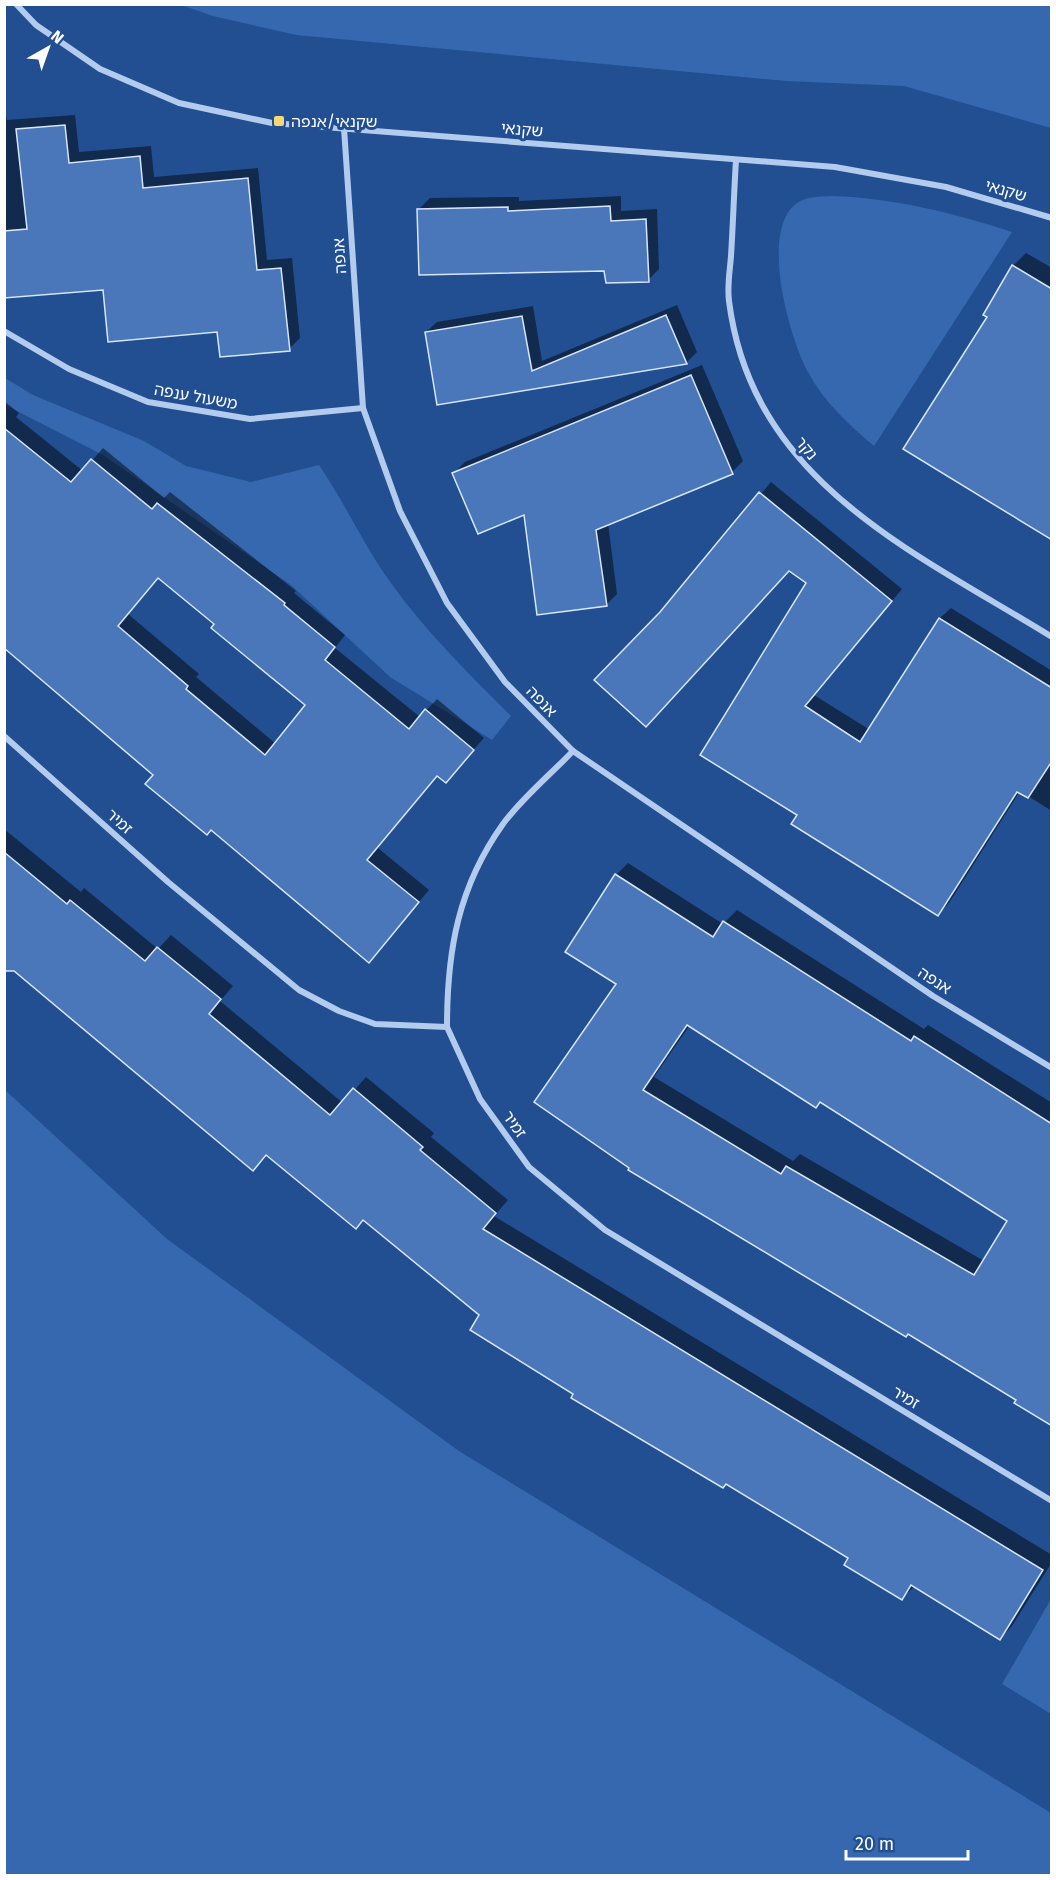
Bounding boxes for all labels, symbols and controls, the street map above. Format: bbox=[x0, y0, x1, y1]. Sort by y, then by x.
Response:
north arrow bbox=[18, 18, 78, 78]
text: N bbox=[47, 26, 67, 48]
place label: שקנאי/אנפה bbox=[291, 112, 377, 131]
marker: שקנאי/אנפה bbox=[272, 114, 286, 128]
street label: שקנאי bbox=[500, 118, 544, 141]
street label: שקנאי bbox=[983, 176, 1029, 205]
street label: אנפה bbox=[329, 237, 350, 274]
street label: משעול ענפה bbox=[153, 380, 239, 413]
street label: נקר bbox=[791, 433, 822, 464]
street label: אנפה bbox=[522, 682, 561, 721]
street label: זמיר bbox=[103, 805, 137, 838]
street label: אנפה bbox=[915, 963, 955, 998]
street label: זמיר bbox=[499, 1107, 531, 1141]
street label: זמיר bbox=[889, 1382, 923, 1413]
scale bar bbox=[846, 1823, 968, 1861]
text: 20 m bbox=[855, 1833, 894, 1855]

